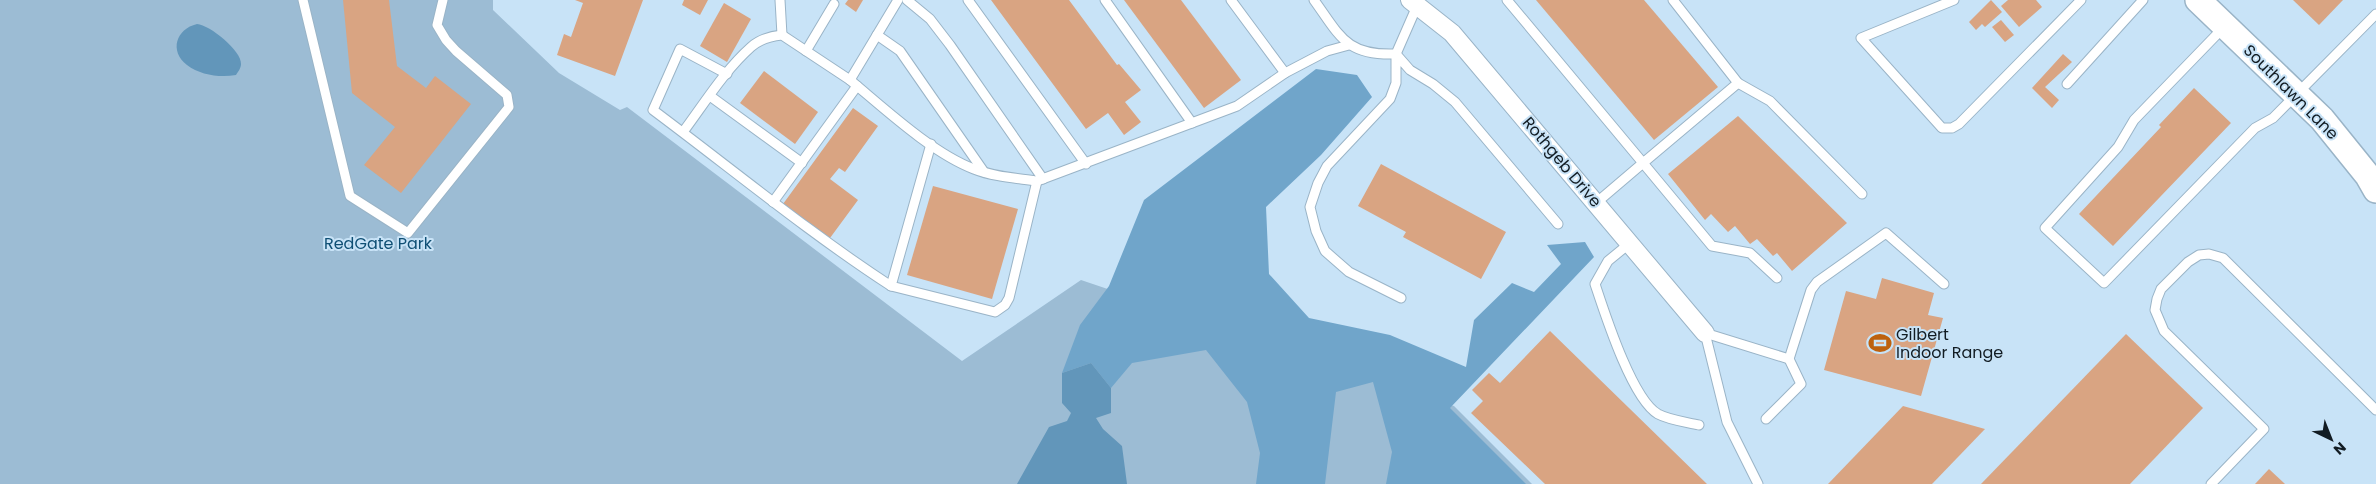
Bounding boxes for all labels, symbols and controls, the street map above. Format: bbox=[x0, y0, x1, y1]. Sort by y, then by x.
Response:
street label: Southlawn Lane bbox=[2238, 39, 2344, 145]
street label: Rothgeb Drive bbox=[1517, 112, 1607, 212]
park label: RedGate Park bbox=[324, 232, 433, 255]
place label: Gilbert Indoor Range bbox=[1896, 323, 2003, 364]
sports icon: Gilbert Indoor Range bbox=[1867, 330, 1893, 356]
north arrow bbox=[2306, 414, 2356, 464]
text: N bbox=[2329, 438, 2351, 459]

